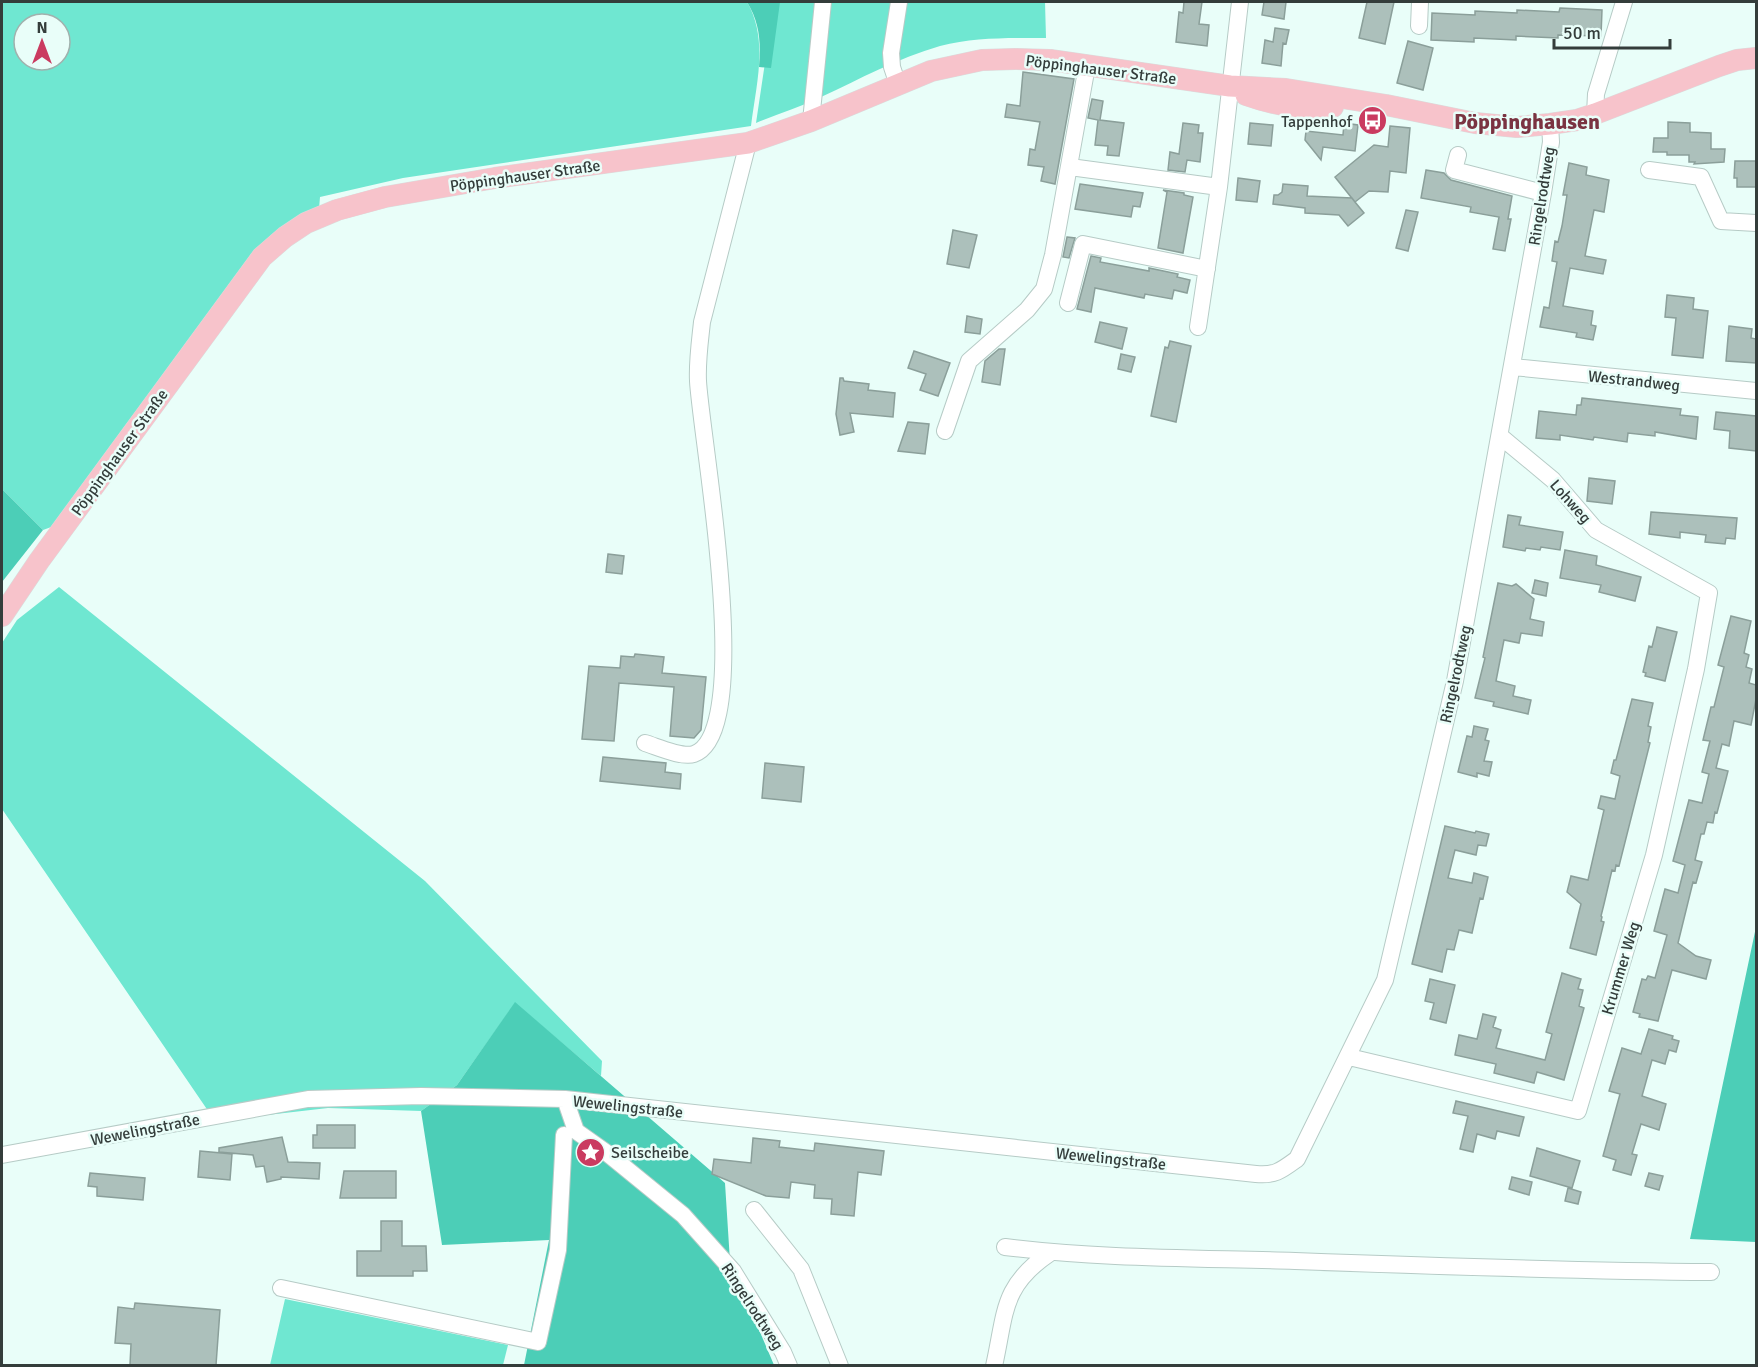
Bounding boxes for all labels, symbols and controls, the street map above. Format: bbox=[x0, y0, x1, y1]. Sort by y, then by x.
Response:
north arrow bbox=[12, 12, 72, 72]
scale bar bbox=[1554, 12, 1670, 50]
text: N bbox=[36, 18, 48, 38]
text: 50 m bbox=[1563, 22, 1601, 44]
street label: Pöppinghauser Straße bbox=[1024, 51, 1177, 89]
bus stop icon: Tappenhof bbox=[1357, 105, 1389, 137]
district label: Pöppinghausen bbox=[1454, 108, 1600, 135]
place label: Tappenhof bbox=[1281, 112, 1353, 132]
street label: Ringelrodtweg bbox=[1524, 145, 1560, 247]
street label: Pöppinghauser Straße bbox=[449, 156, 602, 196]
street label: Westrandweg bbox=[1587, 366, 1681, 396]
street label: Pöppinghauser Straße bbox=[67, 385, 173, 520]
street label: Lohweg bbox=[1545, 475, 1595, 528]
street label: Ringelrodtweg bbox=[1436, 623, 1476, 725]
street label: Krummer Weg bbox=[1597, 919, 1645, 1017]
street label: Wewelingstraße bbox=[572, 1091, 684, 1123]
street label: Wewelingstraße bbox=[89, 1110, 201, 1150]
place icon: Seilscheibe bbox=[574, 1136, 606, 1168]
place label: Seilscheibe bbox=[611, 1143, 689, 1163]
street label: Wewelingstraße bbox=[1055, 1143, 1167, 1175]
street label: Ringelrodtweg bbox=[717, 1259, 788, 1354]

